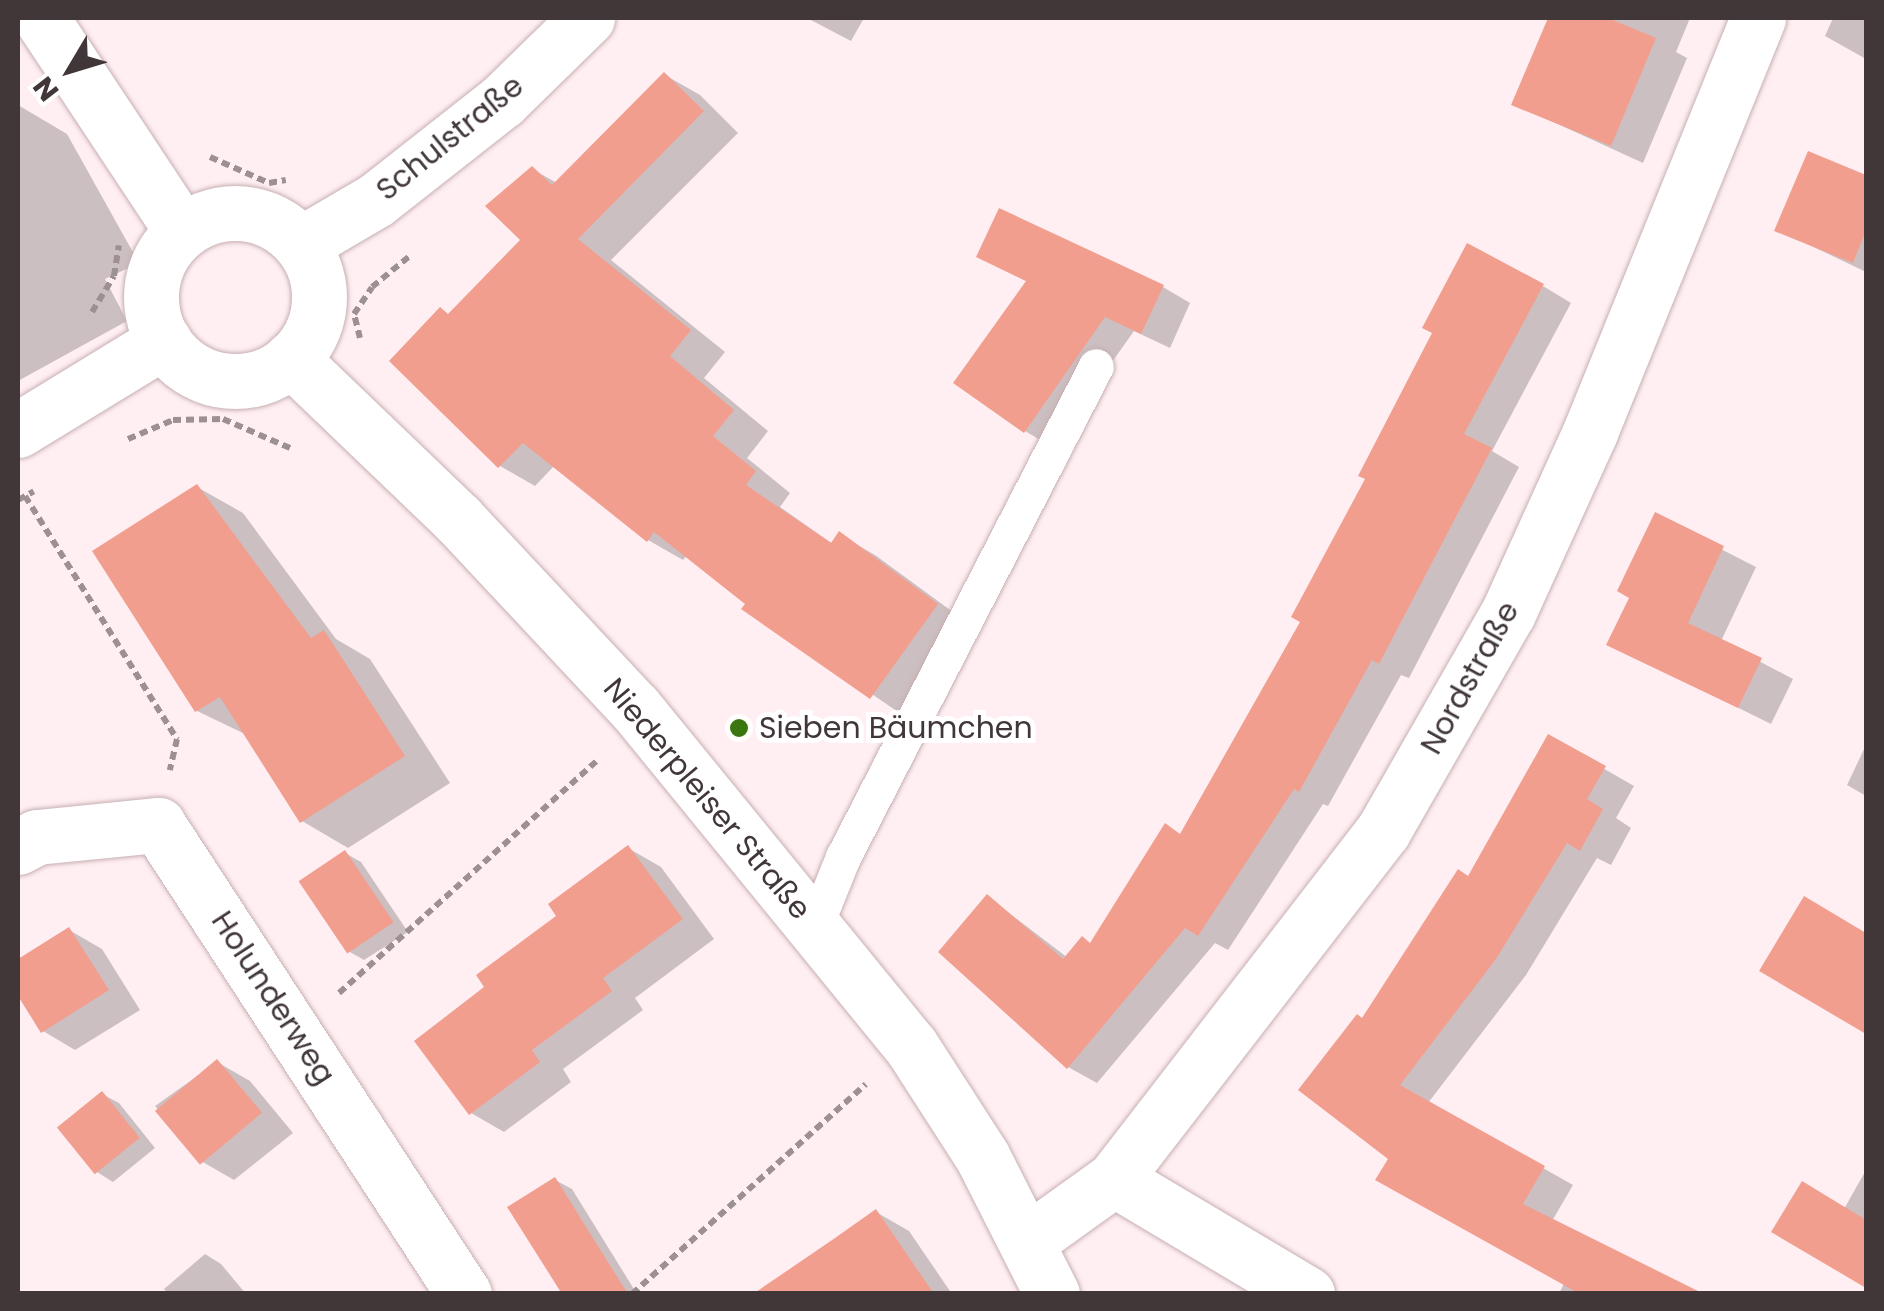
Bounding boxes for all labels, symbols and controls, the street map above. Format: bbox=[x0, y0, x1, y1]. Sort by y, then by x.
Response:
north arrow bbox=[20, 20, 120, 120]
text: N bbox=[24, 68, 68, 109]
street label: Schulstraße bbox=[369, 68, 531, 208]
street label: Nordstraße bbox=[1413, 595, 1527, 761]
street label: Niederpleiser Straße bbox=[596, 671, 818, 927]
place label: Sieben Bäumchen bbox=[759, 710, 1033, 746]
marker: Sieben Bäumchen bbox=[728, 717, 750, 739]
street label: Holunderweg bbox=[204, 905, 342, 1091]

